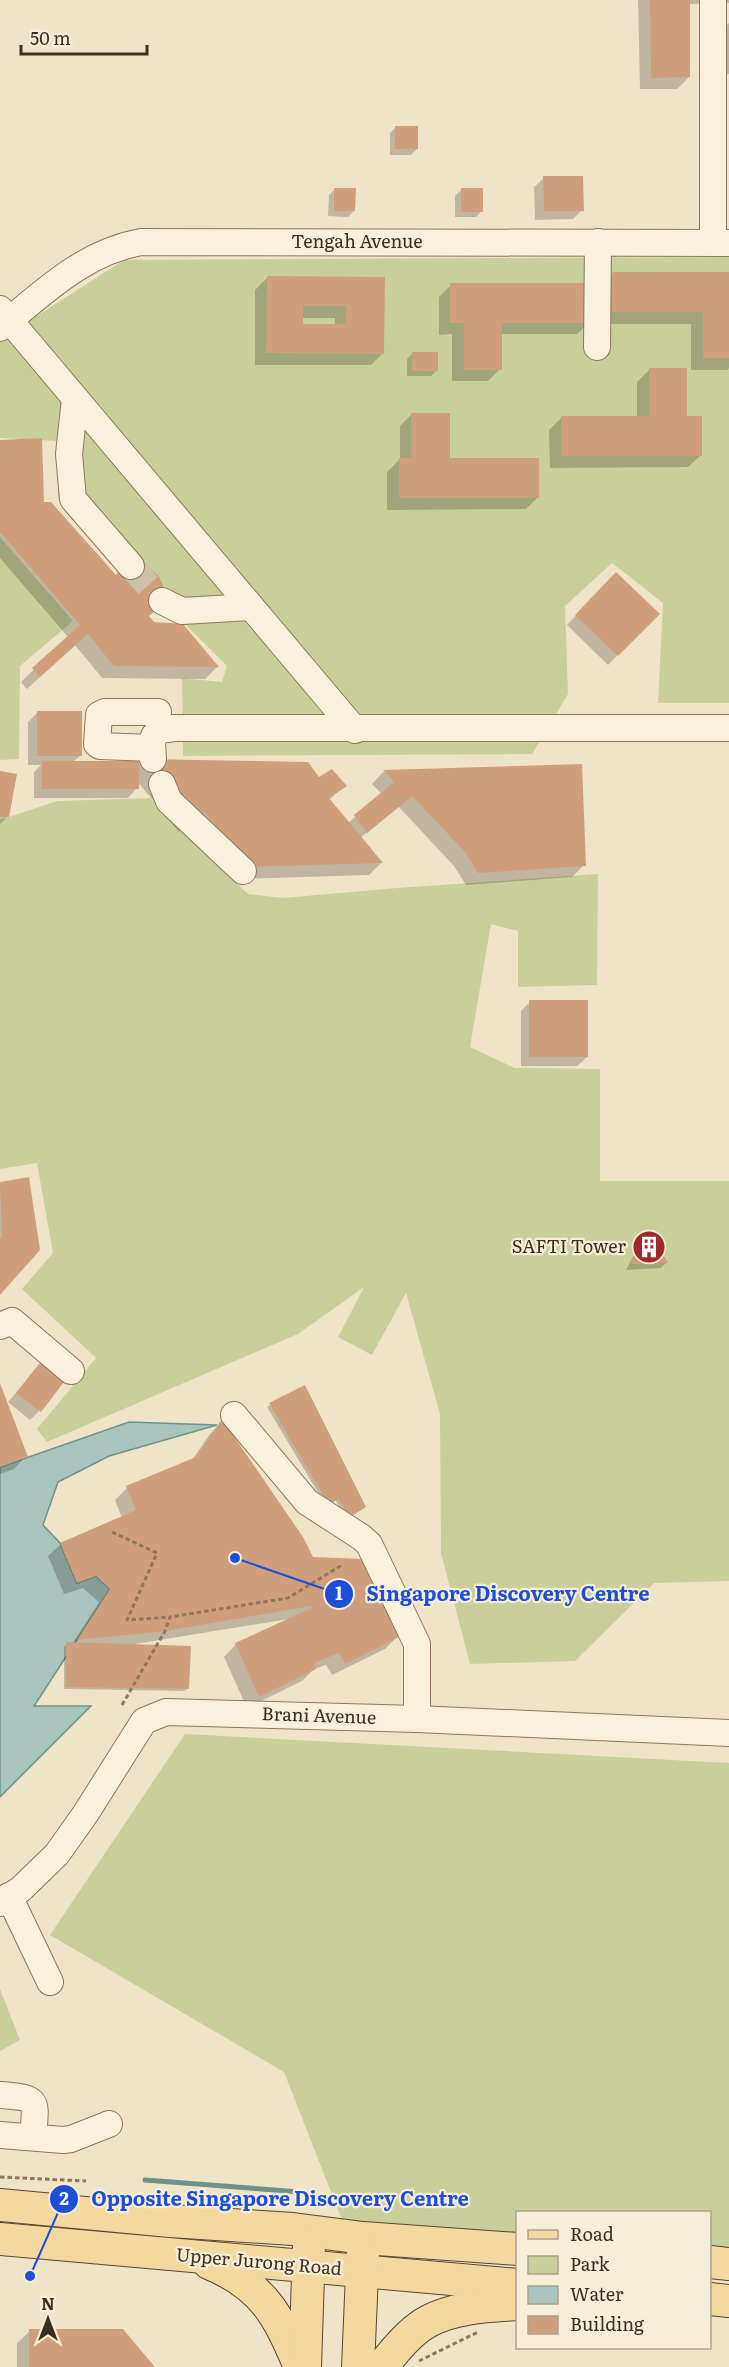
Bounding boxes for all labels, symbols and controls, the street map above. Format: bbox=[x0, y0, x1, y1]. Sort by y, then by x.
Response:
scale bar bbox=[21, 18, 147, 56]
text: 50 m bbox=[30, 24, 71, 51]
street label: Tengah Avenue bbox=[291, 227, 423, 254]
building icon: SAFTI Tower bbox=[631, 1229, 667, 1265]
place label: SAFTI Tower bbox=[512, 1232, 626, 1259]
callout: Singapore Discovery Centre bbox=[324, 1575, 661, 1613]
text: Singapore Discovery Centre bbox=[367, 1577, 650, 1607]
text: 1 bbox=[335, 1579, 343, 1606]
street label: Brani Avenue bbox=[261, 1699, 377, 1730]
callout: Opposite Singapore Discovery Centre bbox=[49, 2180, 481, 2218]
text: Opposite Singapore Discovery Centre bbox=[91, 2182, 469, 2212]
text: 2 bbox=[59, 2184, 69, 2211]
legend bbox=[516, 2211, 711, 2349]
text: Road bbox=[570, 2220, 614, 2247]
street label: Upper Jurong Road bbox=[175, 2240, 343, 2281]
text: Park bbox=[570, 2250, 611, 2277]
text: Water bbox=[570, 2280, 624, 2307]
north arrow bbox=[18, 2289, 78, 2349]
text: N bbox=[41, 2291, 55, 2315]
text: Building bbox=[570, 2310, 645, 2337]

